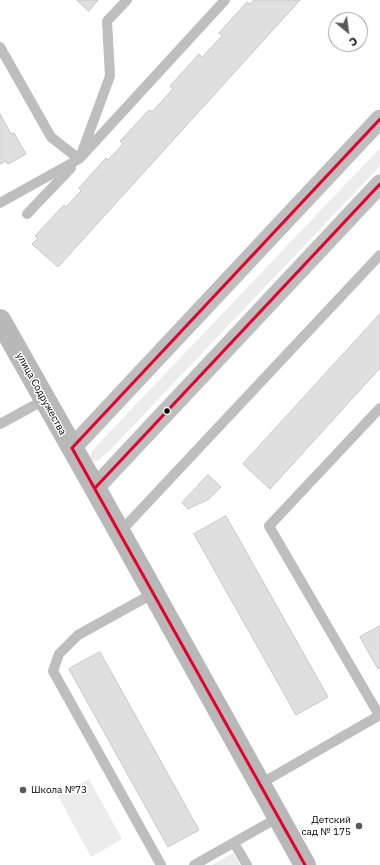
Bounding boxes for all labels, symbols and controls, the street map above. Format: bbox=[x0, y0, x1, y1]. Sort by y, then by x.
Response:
north arrow bbox=[328, 12, 368, 52]
text: С bbox=[347, 34, 360, 49]
street label: улица Содружества bbox=[13, 351, 69, 437]
unlabelled marker bbox=[162, 406, 172, 416]
place label: Школа №73 bbox=[31, 784, 87, 796]
marker: Школа №73 bbox=[18, 785, 28, 795]
place label: Детский сад № 175 bbox=[301, 814, 351, 838]
marker: Детский сад № 175 bbox=[354, 821, 364, 831]

